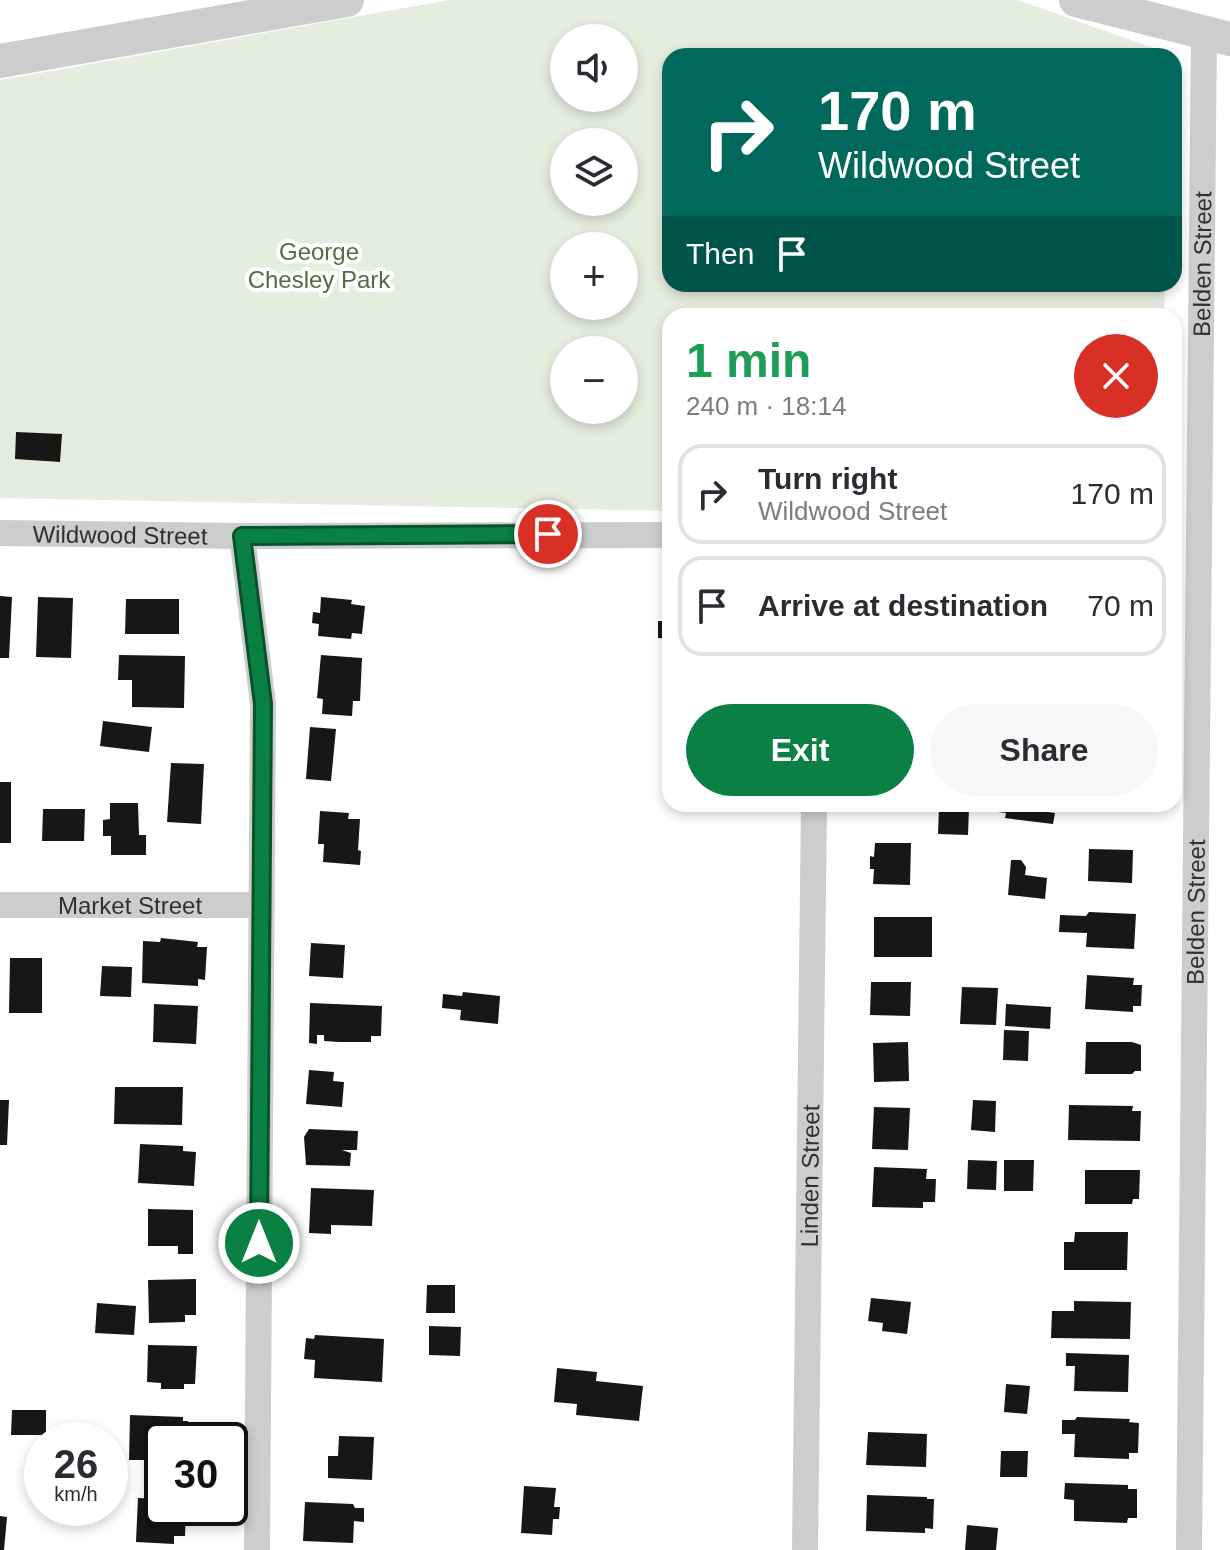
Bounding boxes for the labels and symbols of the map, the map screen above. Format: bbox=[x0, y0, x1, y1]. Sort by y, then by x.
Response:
street label: Belden Street bbox=[1187, 191, 1216, 337]
park label: George Chesley Park bbox=[248, 238, 391, 293]
pin bbox=[514, 500, 582, 568]
street label: Wildwood Street bbox=[32, 520, 208, 549]
street label: Belden Street bbox=[1181, 839, 1210, 985]
street label: Market Street bbox=[58, 892, 202, 919]
street label: Linden Street bbox=[795, 1104, 824, 1248]
position arrow bbox=[217, 1201, 301, 1285]
speed limit sign: 30 bbox=[144, 1422, 248, 1526]

